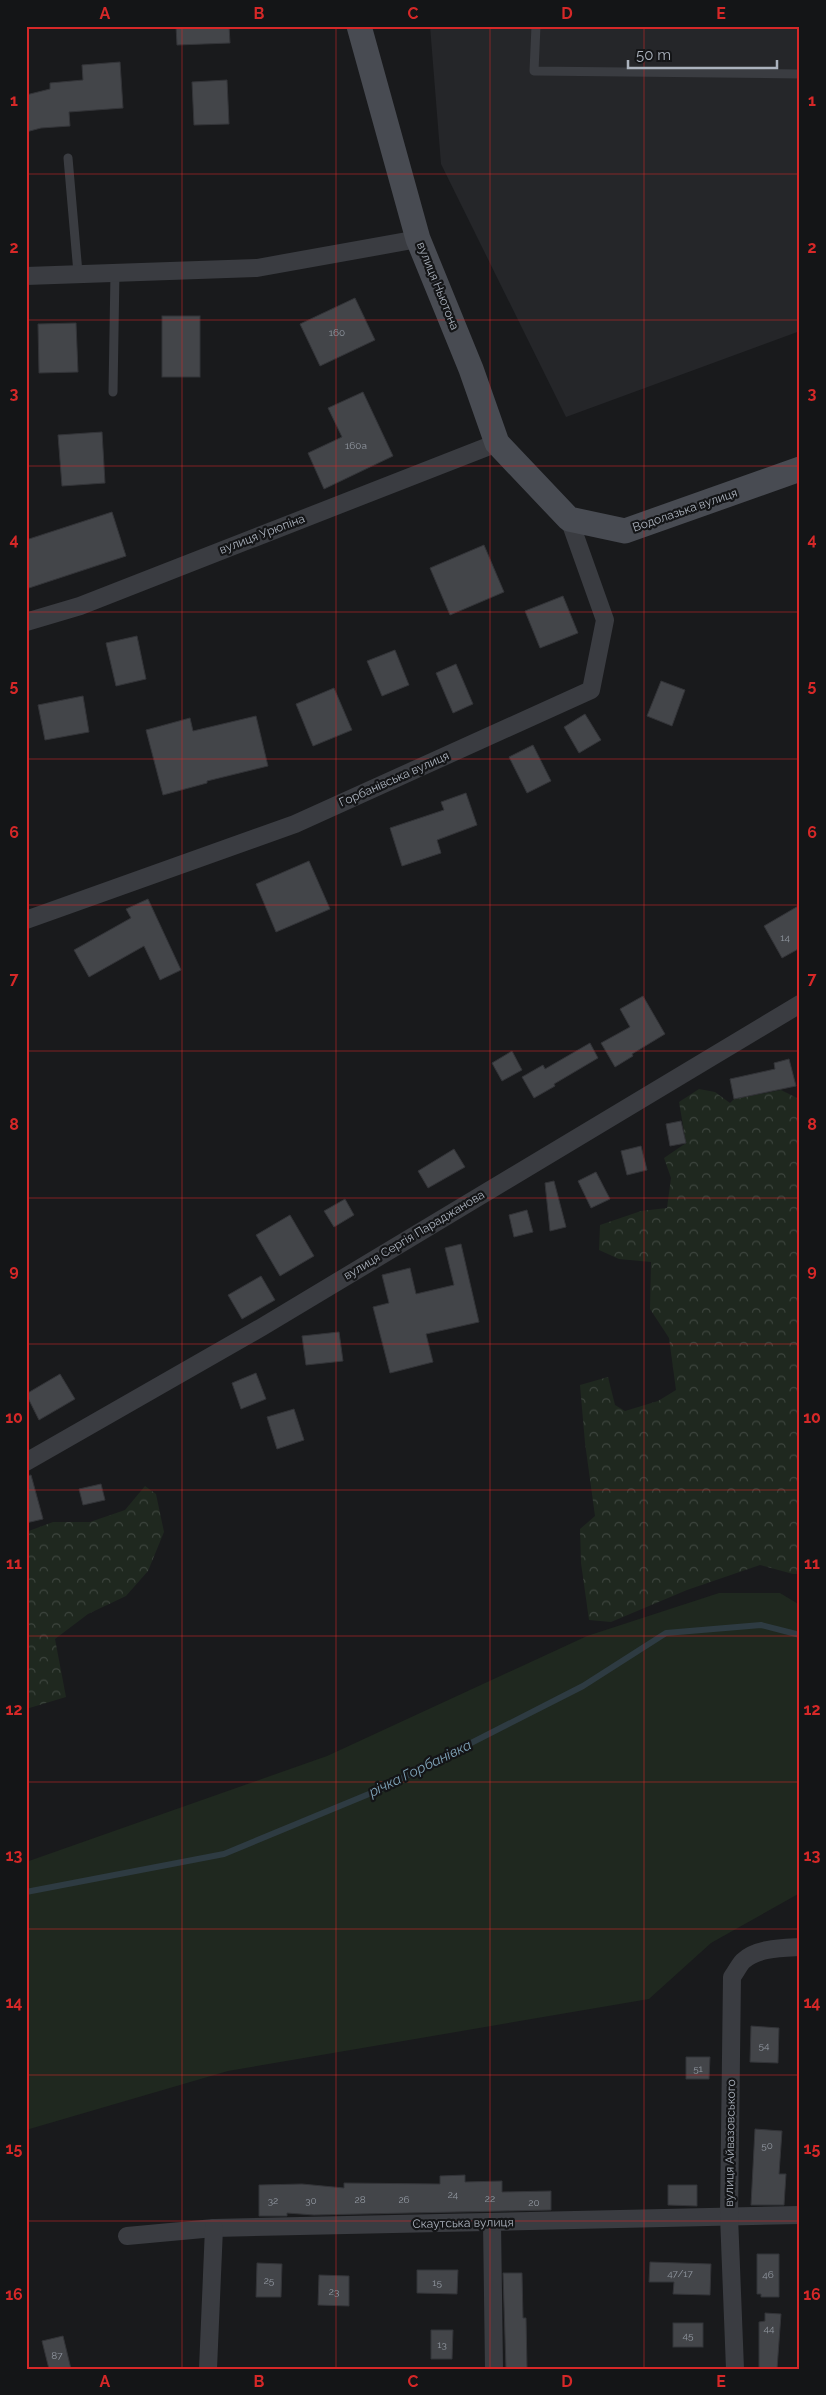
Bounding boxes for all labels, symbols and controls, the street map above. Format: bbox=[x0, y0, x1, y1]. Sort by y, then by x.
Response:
text: A bbox=[100, 4, 111, 23]
text: B bbox=[254, 4, 265, 23]
text: C bbox=[408, 4, 419, 23]
text: D bbox=[561, 4, 573, 23]
text: E bbox=[716, 4, 726, 23]
scale bar bbox=[628, 38, 777, 70]
text: 50 m bbox=[636, 46, 671, 64]
text: 1 bbox=[10, 91, 18, 110]
text: 1 bbox=[808, 91, 816, 110]
text: 2 bbox=[9, 238, 19, 257]
text: 2 bbox=[807, 238, 817, 257]
street label: вулиця Ньютона bbox=[414, 240, 462, 332]
house number: 160 bbox=[329, 327, 345, 338]
text: 3 bbox=[10, 384, 19, 403]
text: 3 bbox=[808, 384, 817, 403]
house number: 160а bbox=[345, 440, 367, 451]
street label: Водолазька вулиця bbox=[631, 486, 739, 534]
street label: вулиця Урюпіна bbox=[217, 511, 307, 557]
text: 4 bbox=[9, 530, 19, 549]
text: 4 bbox=[807, 530, 817, 549]
text: 5 bbox=[10, 676, 19, 695]
text: 5 bbox=[808, 676, 817, 695]
street label: Горбанівська вулиця bbox=[337, 748, 451, 810]
text: 6 bbox=[9, 823, 19, 842]
text: 6 bbox=[807, 823, 817, 842]
house number: 14 bbox=[780, 932, 790, 943]
text: 7 bbox=[10, 969, 19, 988]
text: 7 bbox=[808, 969, 817, 988]
text: 8 bbox=[9, 1115, 19, 1134]
text: 8 bbox=[807, 1115, 817, 1134]
street label: вулиця Сергія Параджанова bbox=[341, 1187, 487, 1283]
text: 9 bbox=[9, 1261, 19, 1280]
text: 9 bbox=[807, 1261, 817, 1280]
text: 10 bbox=[5, 1408, 23, 1427]
text: 10 bbox=[803, 1408, 821, 1427]
text: 11 bbox=[6, 1554, 22, 1573]
text: 11 bbox=[804, 1554, 820, 1573]
text: 12 bbox=[6, 1700, 22, 1719]
text: 12 bbox=[804, 1700, 820, 1719]
water label: річка Горбанівка bbox=[365, 1736, 474, 1800]
text: 13 bbox=[6, 1846, 22, 1865]
text: 13 bbox=[804, 1846, 820, 1865]
text: 14 bbox=[5, 1993, 23, 2012]
text: 14 bbox=[803, 1993, 821, 2012]
house number: 54 bbox=[759, 2040, 770, 2051]
house number: 51 bbox=[693, 2063, 704, 2074]
street label: вулиця Айвазовського bbox=[722, 2079, 738, 2207]
text: 15 bbox=[6, 2139, 23, 2158]
text: 15 bbox=[804, 2139, 821, 2158]
house number: 50 bbox=[761, 2140, 773, 2151]
house number: 24 bbox=[448, 2189, 459, 2200]
house number: 22 bbox=[485, 2193, 495, 2204]
house number: 28 bbox=[354, 2194, 366, 2205]
house number: 26 bbox=[398, 2194, 410, 2205]
house number: 32 bbox=[268, 2195, 278, 2206]
house number: 30 bbox=[305, 2195, 317, 2206]
house number: 20 bbox=[528, 2197, 540, 2208]
street label: Скаутська вулиця bbox=[412, 2215, 514, 2231]
house number: 47/17 bbox=[667, 2268, 693, 2279]
house number: 46 bbox=[762, 2269, 774, 2280]
house number: 25 bbox=[264, 2275, 275, 2286]
house number: 15 bbox=[432, 2277, 442, 2288]
text: 16 bbox=[5, 2285, 23, 2304]
text: 16 bbox=[803, 2285, 821, 2304]
house number: 23 bbox=[329, 2286, 339, 2297]
house number: 44 bbox=[764, 2323, 775, 2334]
house number: 45 bbox=[683, 2330, 694, 2341]
house number: 13 bbox=[437, 2339, 447, 2350]
house number: 87 bbox=[51, 2350, 63, 2361]
text: A bbox=[100, 2372, 111, 2391]
text: B bbox=[254, 2372, 265, 2391]
text: C bbox=[408, 2372, 419, 2391]
text: D bbox=[561, 2372, 573, 2391]
text: E bbox=[716, 2372, 726, 2391]

